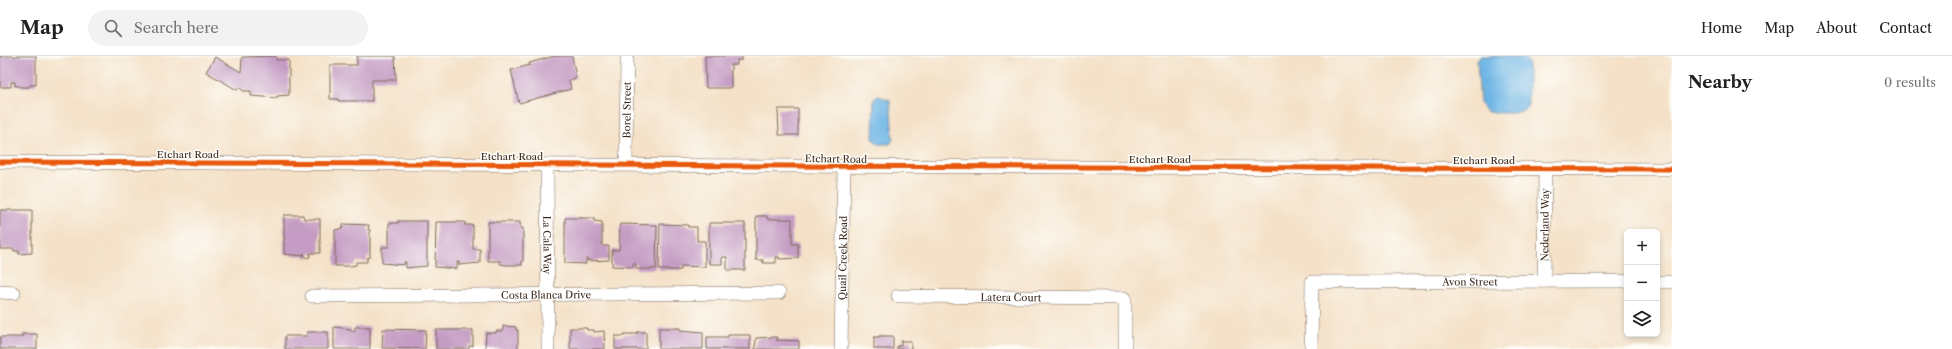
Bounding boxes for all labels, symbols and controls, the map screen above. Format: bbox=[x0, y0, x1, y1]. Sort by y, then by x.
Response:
search box bbox=[88, 10, 368, 46]
text: Map bbox=[20, 16, 64, 39]
icon: search bbox=[102, 17, 124, 39]
text: Search here bbox=[134, 18, 219, 37]
text: Home bbox=[1701, 19, 1742, 37]
text: Map bbox=[1764, 19, 1794, 37]
text: About bbox=[1816, 19, 1857, 37]
text: Contact bbox=[1879, 19, 1932, 37]
text: Nearby bbox=[1688, 72, 1752, 92]
text: 0 results bbox=[1884, 74, 1936, 90]
street label: Borel Street bbox=[620, 81, 633, 139]
street label: Etchart Road bbox=[157, 148, 219, 161]
street label: Etchart Road bbox=[481, 150, 543, 163]
street label: Etchart Road bbox=[805, 152, 867, 166]
street label: Etchart Road bbox=[1129, 153, 1191, 166]
street label: Etchart Road bbox=[1453, 154, 1515, 167]
street label: Nederland Way bbox=[1538, 188, 1551, 262]
street label: La Cala Way bbox=[541, 216, 554, 275]
street label: Quail Creek Road bbox=[835, 216, 850, 300]
map controls bbox=[1624, 229, 1660, 337]
button: + bbox=[1624, 229, 1660, 265]
button: − bbox=[1624, 265, 1660, 301]
street label: Avon Street bbox=[1441, 275, 1498, 288]
street label: Costa Blanca Drive bbox=[501, 288, 591, 301]
street label: Latera Court bbox=[981, 290, 1042, 304]
button: layers bbox=[1624, 301, 1660, 337]

